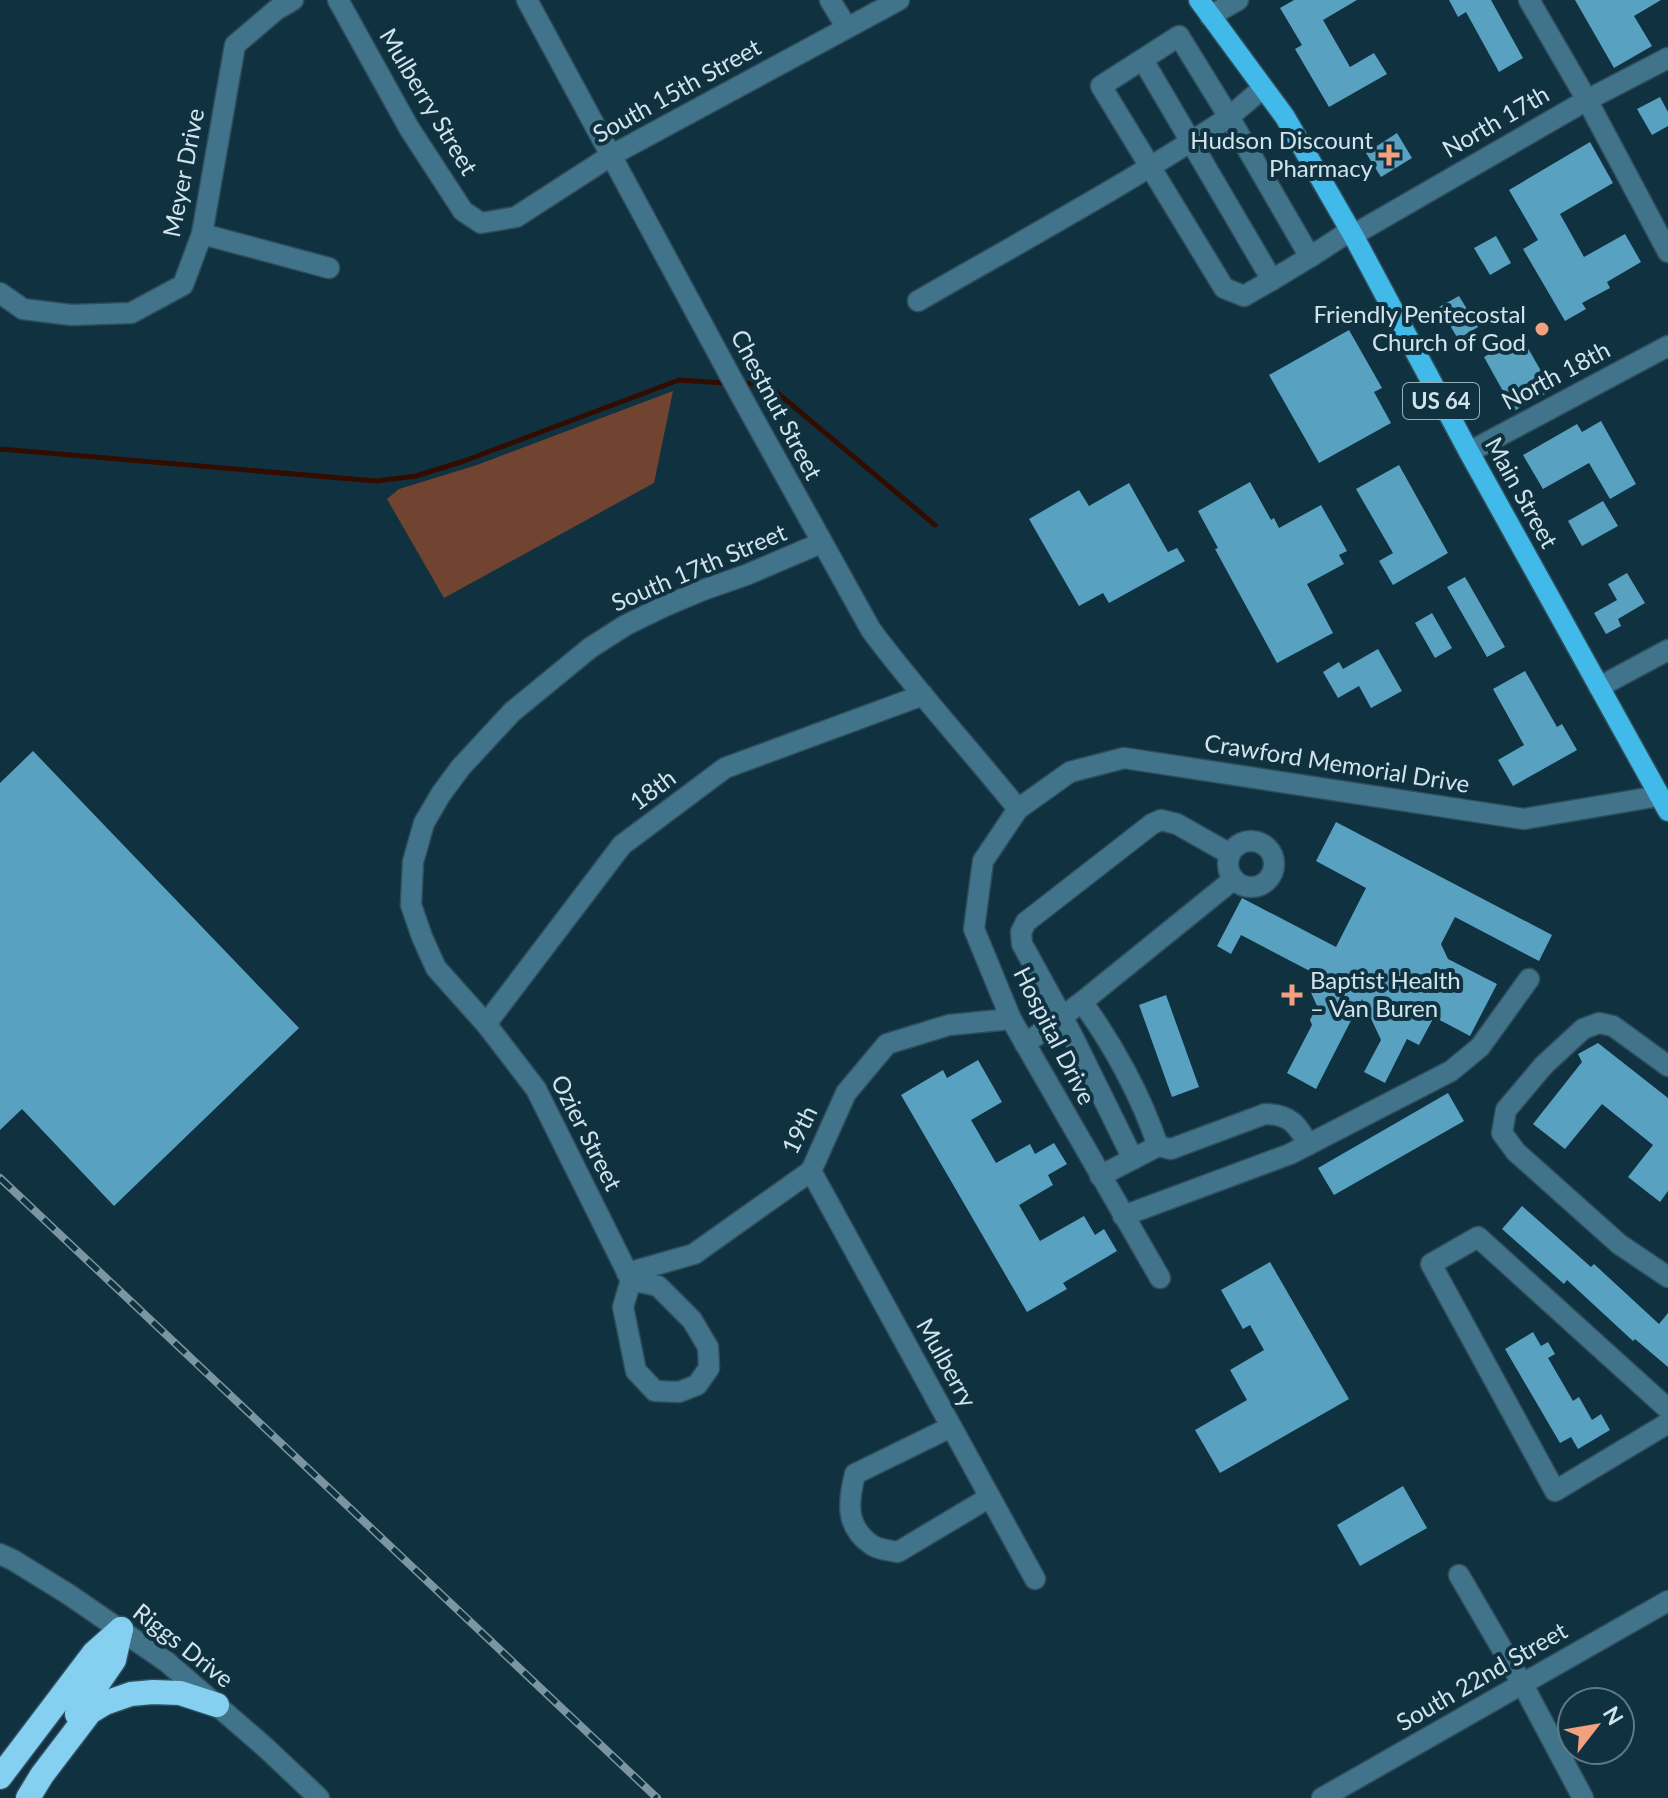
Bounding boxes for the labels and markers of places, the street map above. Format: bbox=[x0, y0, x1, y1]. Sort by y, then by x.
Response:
place label: Hudson Discount Pharmacy bbox=[1190, 125, 1374, 182]
marker: Hudson Discount Pharmacy bbox=[1380, 146, 1398, 164]
place label: Friendly Pentecostal Church of God bbox=[1314, 299, 1526, 356]
marker: Friendly Pentecostal Church of God bbox=[1533, 320, 1551, 338]
place label: Baptist Health – Van Buren bbox=[1310, 965, 1461, 1022]
marker: Baptist Health – Van Buren bbox=[1281, 984, 1303, 1006]

